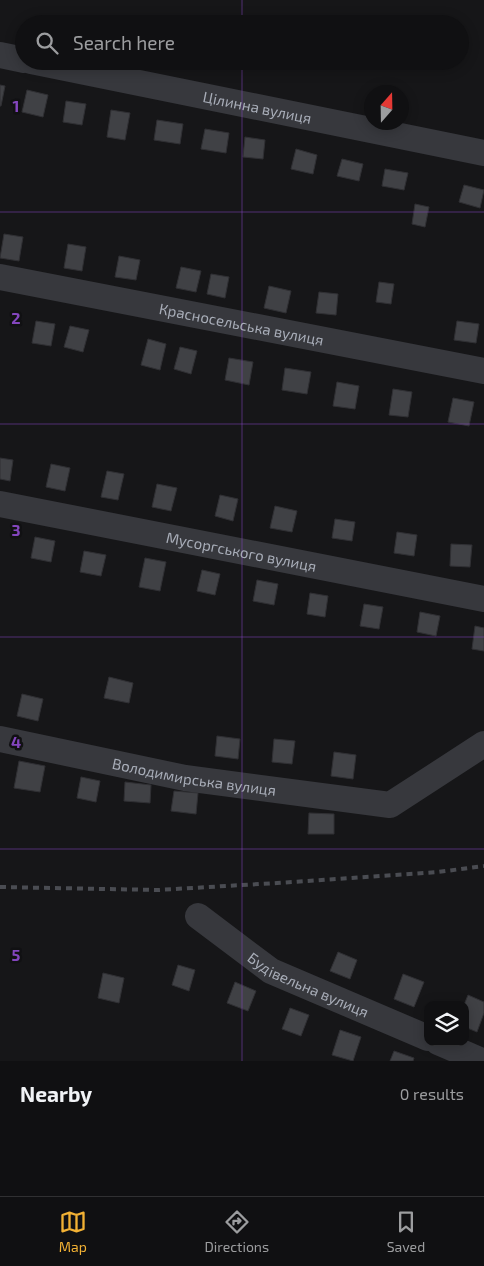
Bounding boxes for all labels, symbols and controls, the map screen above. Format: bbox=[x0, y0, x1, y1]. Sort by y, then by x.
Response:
search box bbox=[15, 15, 469, 70]
icon: search bbox=[33, 29, 61, 57]
text: Search here bbox=[73, 31, 175, 54]
north arrow bbox=[364, 85, 409, 130]
street label: Цілинна вулиця bbox=[201, 87, 313, 127]
text: 1 bbox=[13, 96, 19, 115]
street label: Красносельська вулиця bbox=[158, 299, 325, 349]
text: 2 bbox=[11, 308, 21, 327]
text: 3 bbox=[11, 520, 21, 539]
street label: Мусоргського вулиця bbox=[165, 528, 318, 575]
text: 4 bbox=[11, 732, 21, 751]
street label: Володимирська вулиця bbox=[111, 754, 277, 799]
text: 5 bbox=[12, 945, 21, 964]
street label: Будівельна вулиця bbox=[245, 948, 372, 1021]
map controls bbox=[424, 1001, 469, 1046]
button: layers bbox=[424, 1001, 469, 1046]
text: Nearby bbox=[20, 1081, 92, 1106]
text: 0 results bbox=[400, 1084, 464, 1103]
tab: Map bbox=[59, 1208, 87, 1255]
tab: Directions bbox=[205, 1208, 269, 1255]
tab: Saved bbox=[387, 1208, 425, 1255]

